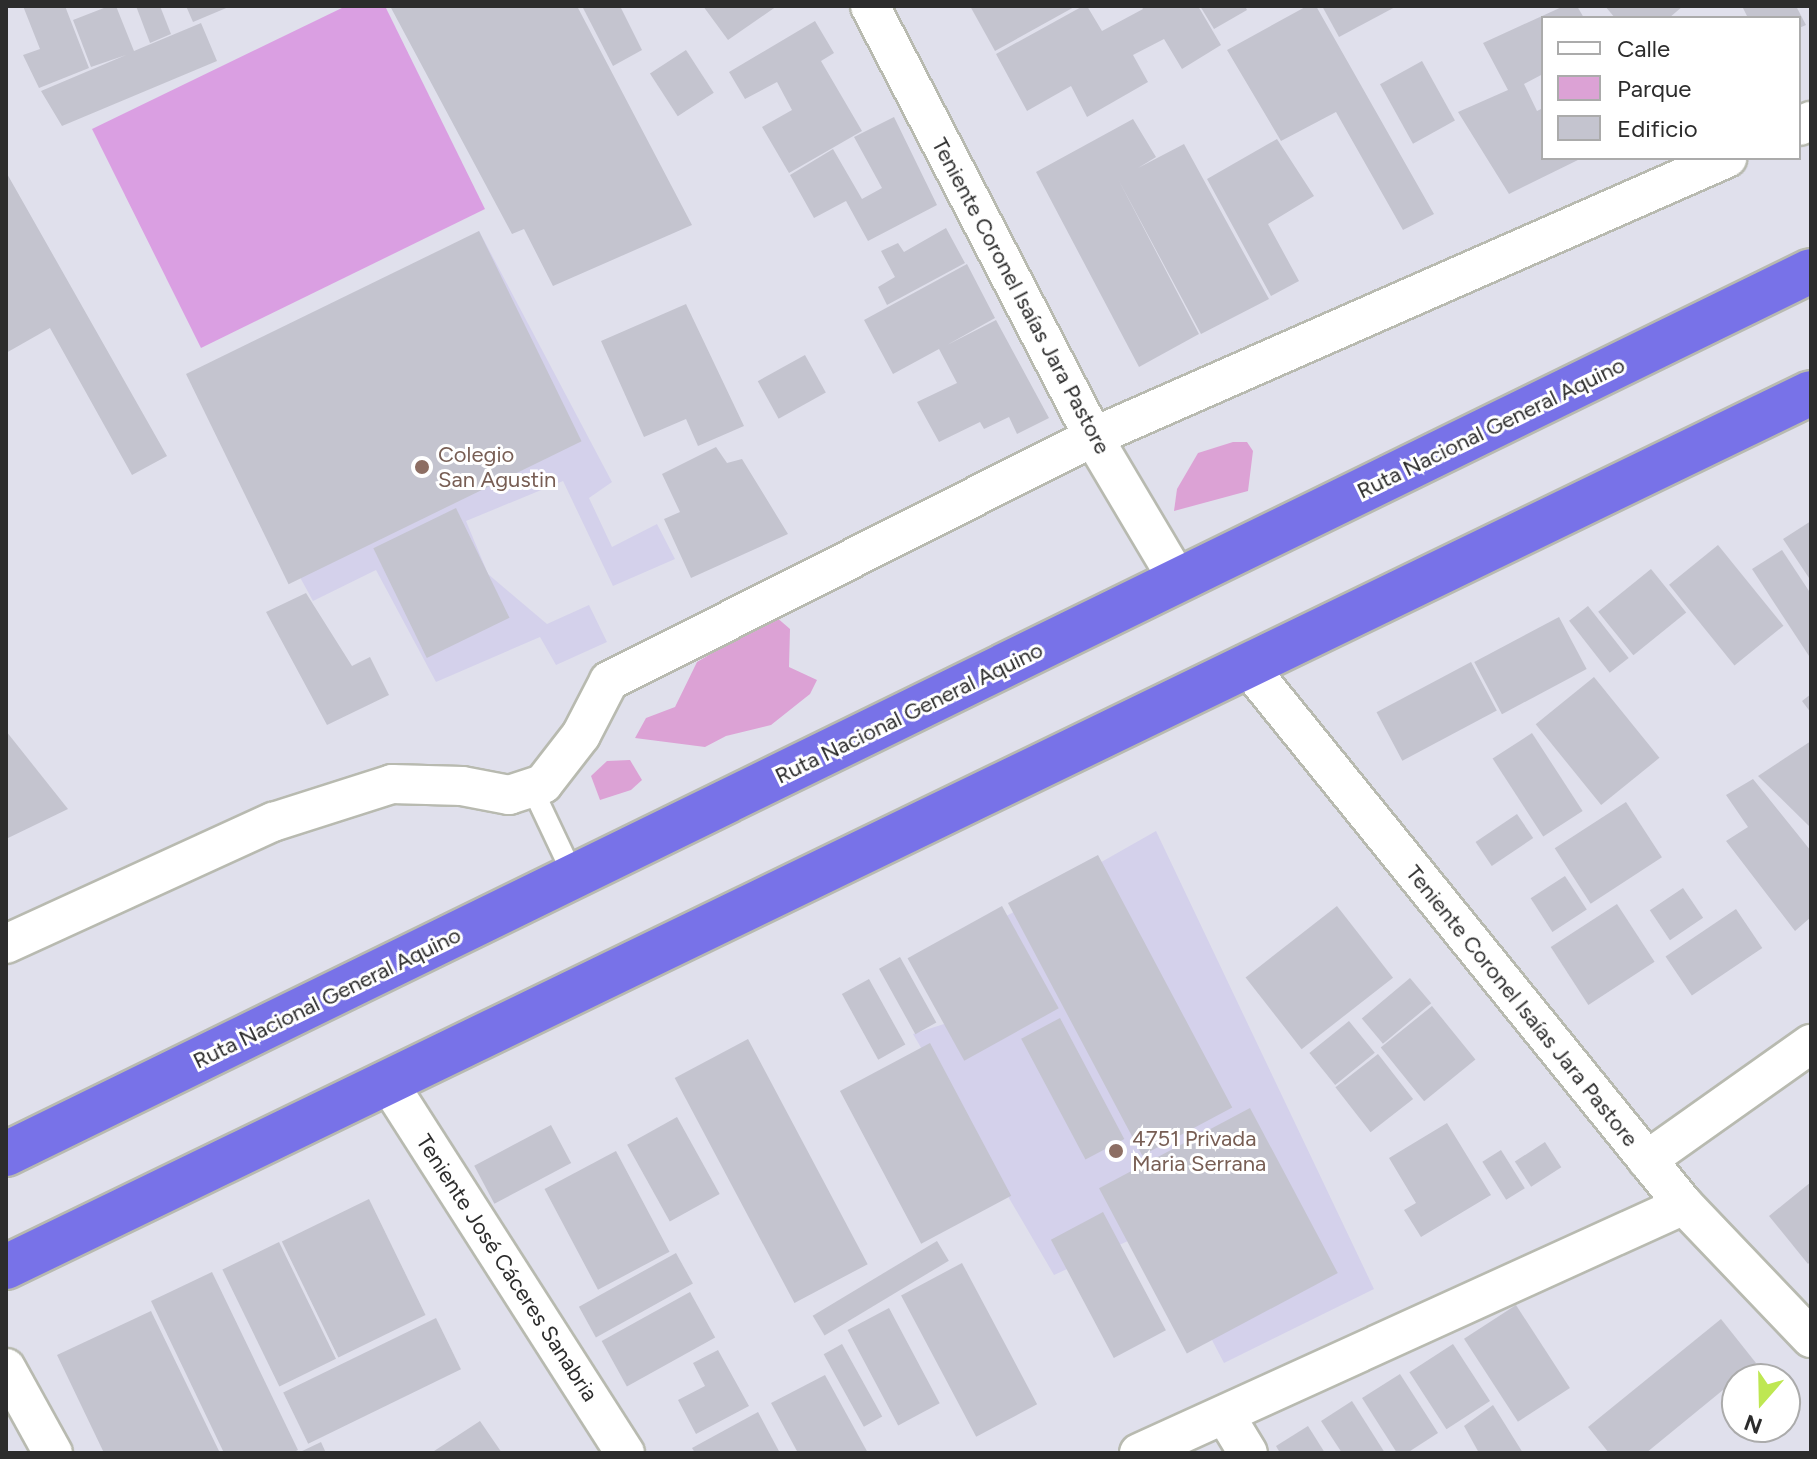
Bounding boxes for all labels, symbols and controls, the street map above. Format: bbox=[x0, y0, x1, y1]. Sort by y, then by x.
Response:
legend bbox=[1541, 16, 1801, 160]
text: Calle bbox=[1617, 34, 1670, 63]
text: Parque bbox=[1617, 74, 1691, 103]
text: Edificio bbox=[1617, 114, 1698, 143]
street label: Teniente Coronel Isaías Jara Pastore bbox=[926, 133, 1116, 459]
street label: Ruta Nacional General Aquino bbox=[1353, 352, 1629, 504]
place label: Colegio San Agustin bbox=[438, 441, 556, 492]
marker: Colegio San Agustin bbox=[413, 458, 431, 476]
street label: Ruta Nacional General Aquino bbox=[771, 637, 1047, 789]
street label: Teniente Coronel Isaías Jara Pastore bbox=[1400, 860, 1644, 1152]
street label: Ruta Nacional General Aquino bbox=[189, 922, 465, 1074]
place label: 4751 Privada Maria Serrana bbox=[1132, 1125, 1266, 1176]
street label: Teniente José Cáceres Sanabria bbox=[411, 1130, 603, 1406]
marker: 4751 Privada Maria Serrana bbox=[1107, 1142, 1125, 1160]
north arrow bbox=[1721, 1363, 1801, 1443]
text: N bbox=[1741, 1409, 1766, 1440]

